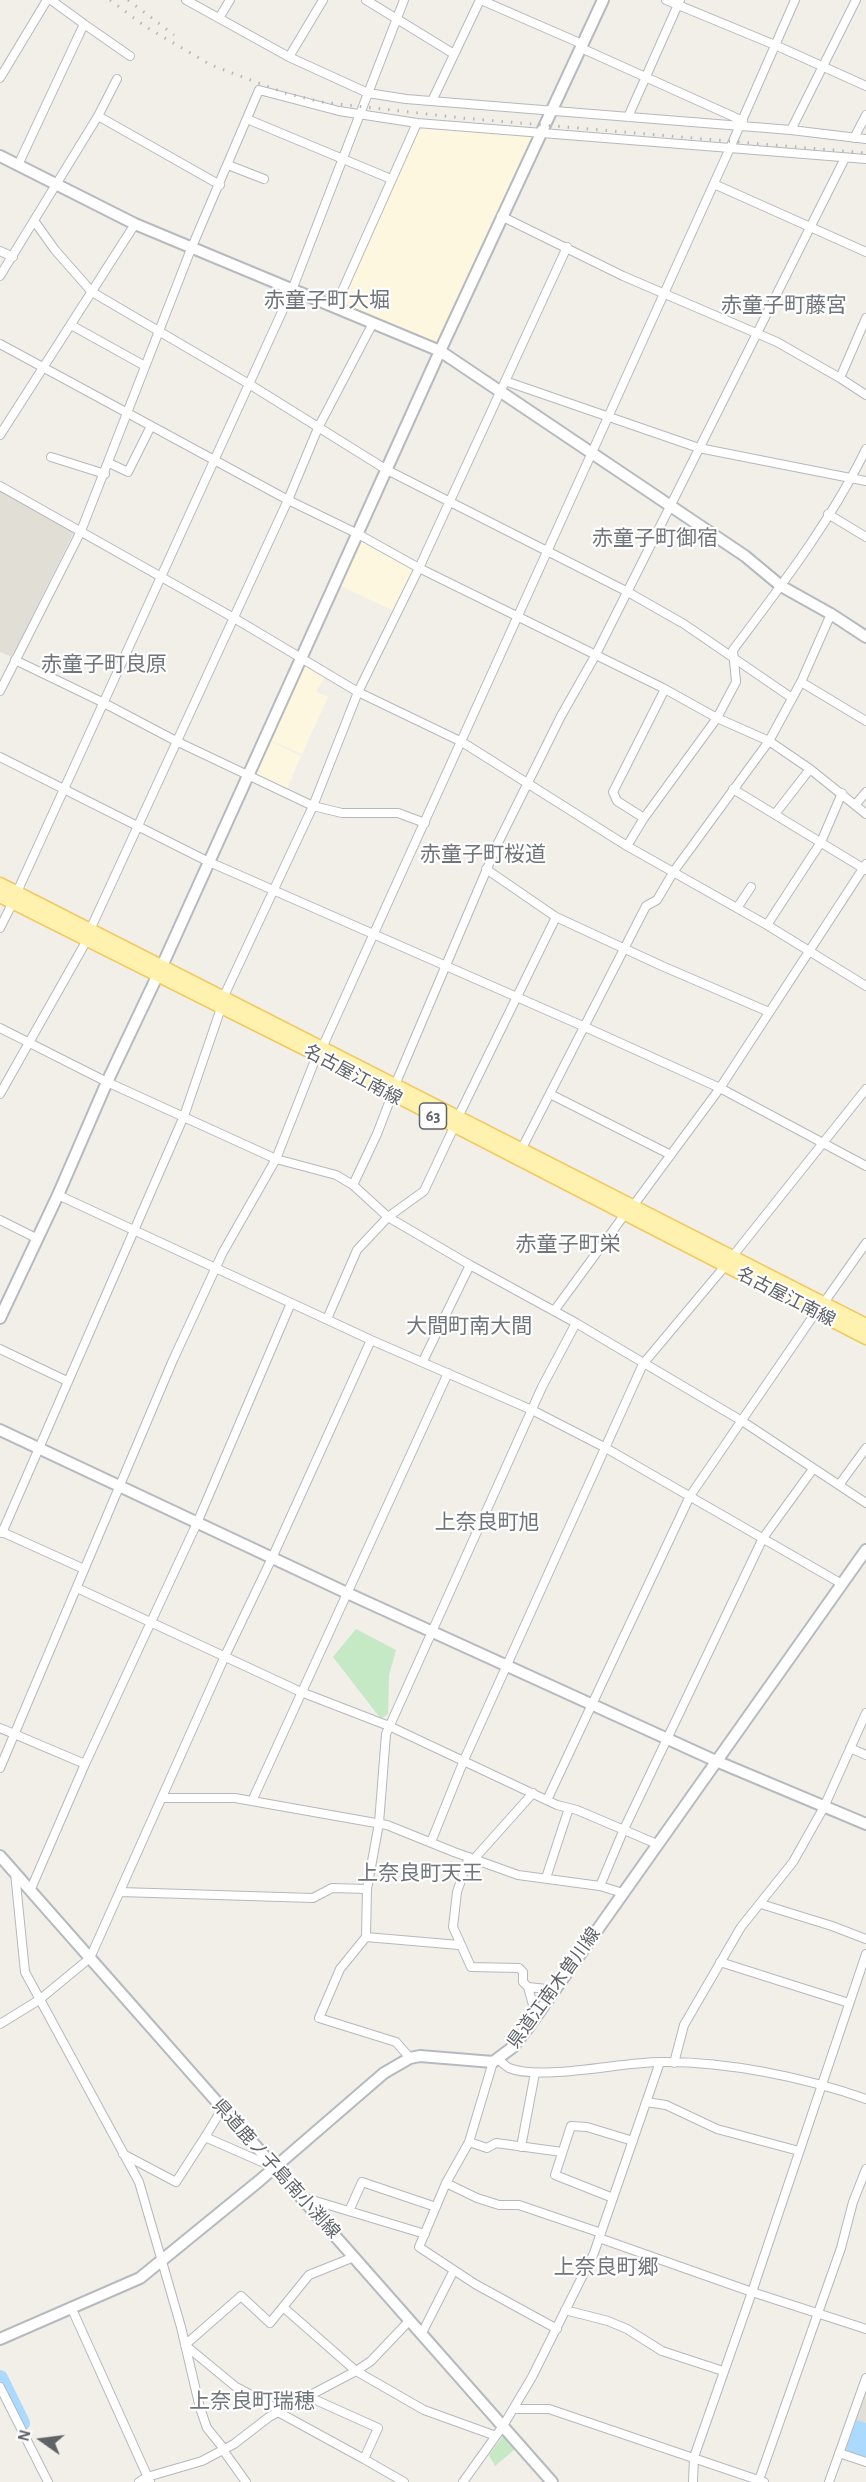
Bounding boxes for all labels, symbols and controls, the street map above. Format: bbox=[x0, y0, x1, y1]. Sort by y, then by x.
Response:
district label: 赤童子町大堀 bbox=[264, 288, 390, 314]
district label: 赤童子町藤宮 bbox=[721, 293, 847, 319]
district label: 赤童子町御宿 bbox=[592, 526, 718, 552]
district label: 赤童子町良原 bbox=[41, 652, 167, 678]
district label: 赤童子町桜道 bbox=[420, 842, 546, 868]
street label: 名古屋江南線 bbox=[300, 1040, 406, 1110]
road number: 63 bbox=[420, 1103, 446, 1129]
district label: 赤童子町栄 bbox=[516, 1232, 620, 1258]
street label: 名古屋江南線 bbox=[733, 1263, 839, 1331]
district label: 大間町南大間 bbox=[406, 1314, 532, 1340]
district label: 上奈良町旭 bbox=[435, 1510, 539, 1536]
district label: 上奈良町天王 bbox=[357, 1861, 483, 1887]
street label: 県道江南木曽川線 bbox=[503, 1923, 605, 2053]
street label: 県道鹿ノ子島南小渕線 bbox=[208, 2095, 344, 2243]
district label: 上奈良町郷 bbox=[554, 2255, 658, 2281]
district label: 上奈良町瑞穂 bbox=[189, 2389, 315, 2415]
north arrow bbox=[12, 2410, 72, 2470]
text: N bbox=[15, 2428, 34, 2443]

